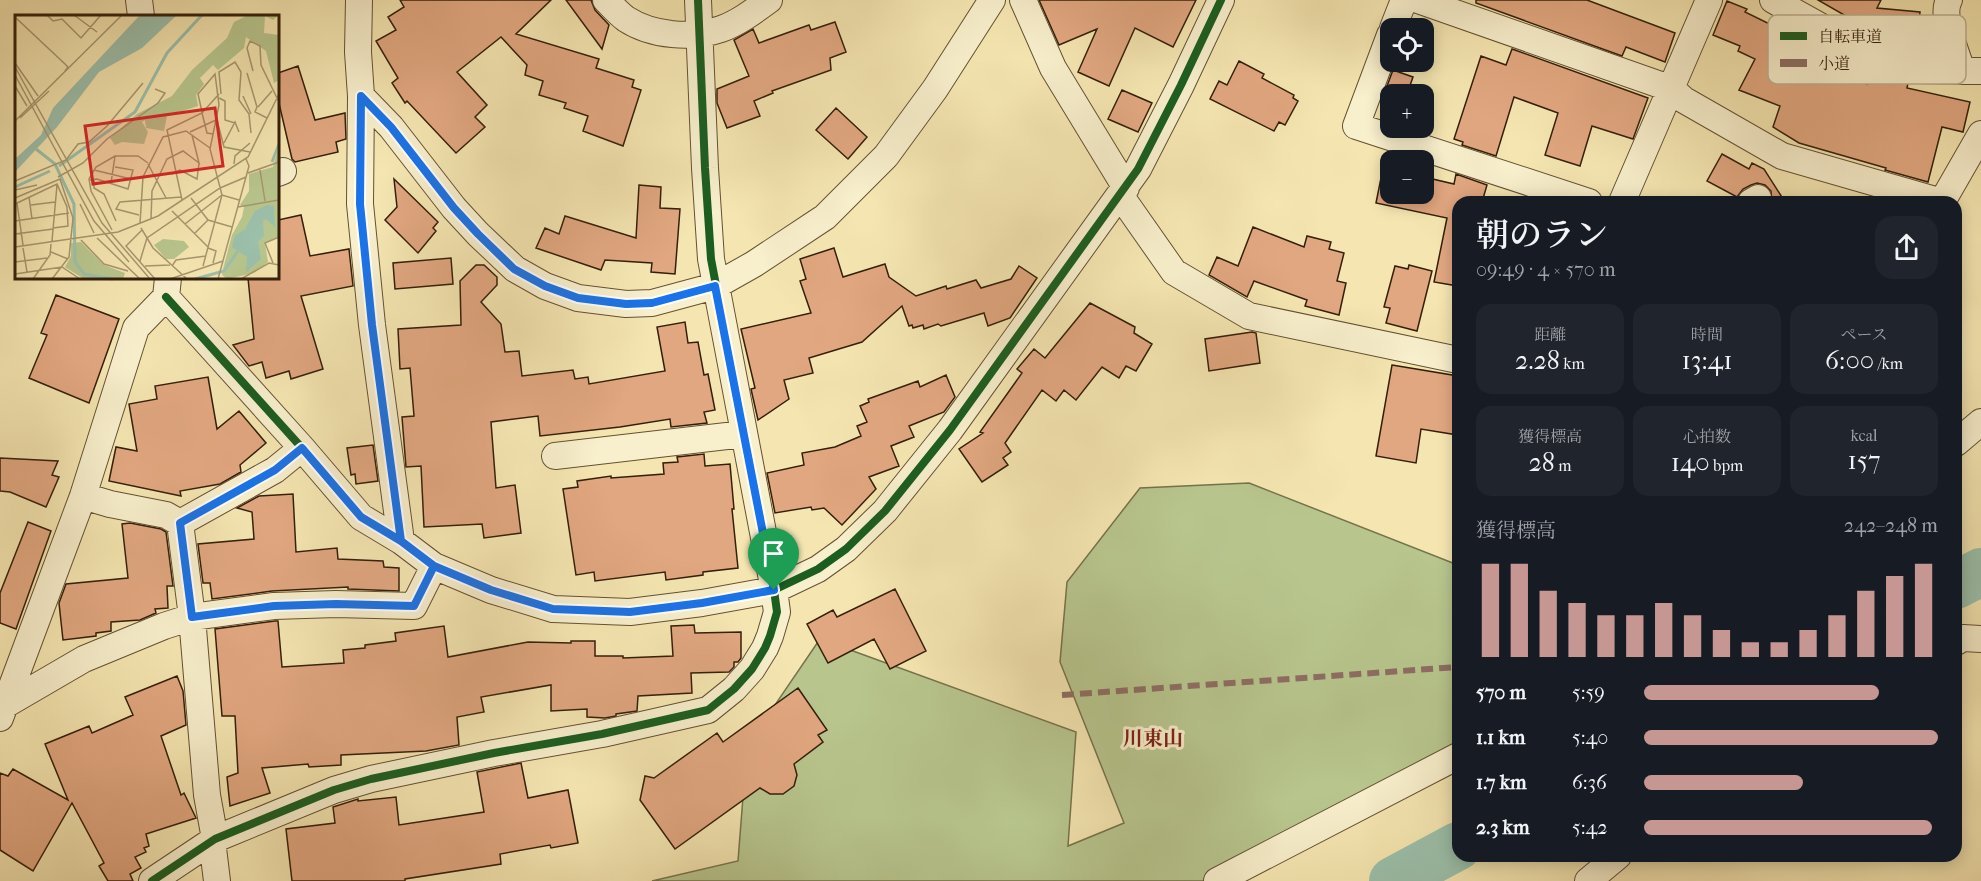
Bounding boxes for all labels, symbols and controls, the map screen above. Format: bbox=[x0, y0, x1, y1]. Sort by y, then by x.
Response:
inset map bbox=[15, 15, 279, 279]
legend bbox=[1768, 15, 1966, 84]
map controls bbox=[1380, 18, 1434, 204]
button: locate bbox=[1380, 18, 1434, 72]
text: 自転車道 bbox=[1818, 27, 1882, 46]
text: 小道 bbox=[1818, 54, 1850, 73]
button: + bbox=[1380, 84, 1434, 138]
button: − bbox=[1380, 150, 1434, 204]
text: 朝のラン bbox=[1476, 216, 1608, 255]
button: share bbox=[1875, 216, 1938, 279]
text: 09:49 · 4 × 570 m bbox=[1476, 258, 1616, 281]
text: 距離 bbox=[1534, 325, 1566, 344]
text: 時間 bbox=[1691, 325, 1723, 344]
text: ペース bbox=[1840, 325, 1888, 344]
text: 2.28 bbox=[1515, 345, 1560, 376]
text: 13:41 bbox=[1682, 345, 1732, 376]
text: 6:00 bbox=[1825, 345, 1874, 376]
text: km bbox=[1560, 354, 1585, 373]
text: /km bbox=[1874, 354, 1903, 373]
text: kcal bbox=[1851, 426, 1877, 445]
text: 獲得標高 bbox=[1518, 427, 1582, 446]
text: 心拍数 bbox=[1683, 427, 1731, 446]
text: 157 bbox=[1848, 445, 1880, 476]
text: 28 bbox=[1528, 447, 1555, 478]
text: 140 bbox=[1671, 447, 1710, 478]
text: m bbox=[1555, 456, 1572, 475]
text: bpm bbox=[1710, 456, 1743, 475]
text: 242–248 m bbox=[1844, 514, 1938, 537]
text: 獲得標高 bbox=[1476, 519, 1556, 542]
pin bbox=[748, 528, 799, 590]
icon: arrive bbox=[757, 537, 790, 570]
text: 570 m bbox=[1476, 681, 1526, 704]
text: 5:59 bbox=[1572, 681, 1605, 704]
text: 1.1 km bbox=[1476, 726, 1525, 749]
text: 5:40 bbox=[1572, 726, 1608, 749]
district label: 川東山 bbox=[1123, 727, 1183, 750]
text: 1.7 km bbox=[1476, 771, 1527, 794]
text: 6:36 bbox=[1572, 771, 1607, 794]
text: 2.3 km bbox=[1476, 816, 1530, 839]
text: 5:42 bbox=[1572, 816, 1608, 839]

